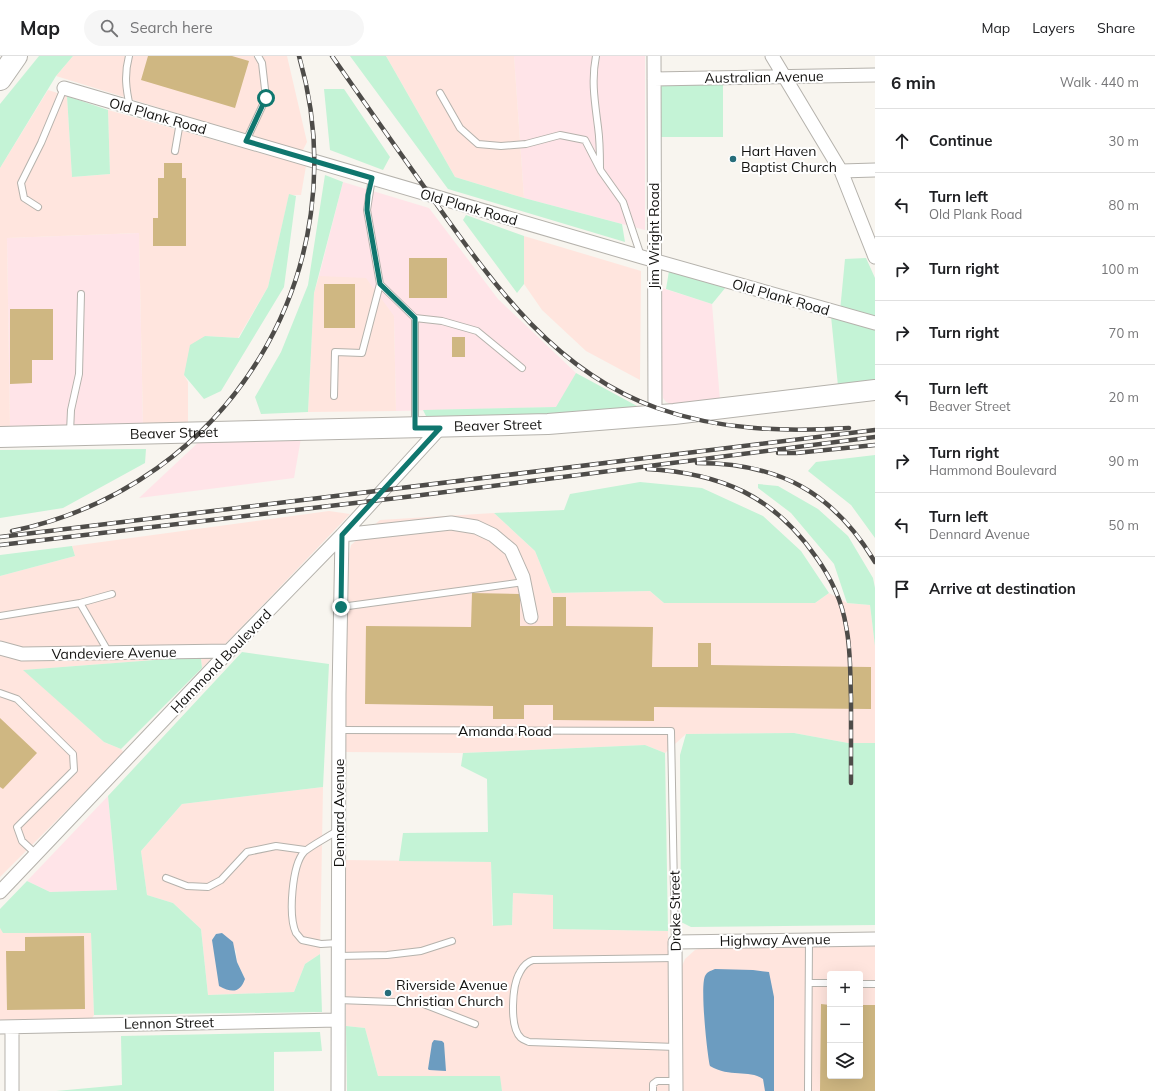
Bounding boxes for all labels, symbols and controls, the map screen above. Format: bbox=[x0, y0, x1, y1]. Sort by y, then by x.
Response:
search box bbox=[84, 10, 364, 46]
text: Map bbox=[20, 16, 60, 40]
icon: search bbox=[98, 17, 120, 39]
text: Search here bbox=[130, 18, 213, 37]
text: Map bbox=[981, 19, 1010, 37]
text: Layers bbox=[1032, 19, 1075, 37]
text: Share bbox=[1097, 19, 1135, 37]
street label: Australian Avenue bbox=[704, 67, 824, 87]
text: 6 min bbox=[891, 72, 936, 93]
text: Walk · 440 m bbox=[1060, 74, 1139, 90]
route start bbox=[257, 89, 275, 107]
street label: Old Plank Road bbox=[107, 94, 209, 138]
icon: ahead bbox=[891, 130, 913, 152]
text: Continue bbox=[929, 131, 992, 150]
text: 30 m bbox=[1109, 133, 1139, 149]
place label: Hart Haven Baptist Church bbox=[741, 142, 837, 176]
marker: Hart Haven Baptist Church bbox=[728, 154, 738, 164]
street label: Jim Wright Road bbox=[645, 183, 663, 289]
street label: Old Plank Road bbox=[418, 185, 520, 229]
text: Turn left bbox=[929, 187, 988, 206]
icon: left bbox=[891, 194, 913, 216]
text: 80 m bbox=[1109, 197, 1139, 213]
text: Old Plank Road bbox=[929, 206, 1022, 222]
icon: right bbox=[891, 258, 913, 280]
text: Turn right bbox=[929, 259, 999, 278]
text: 100 m bbox=[1101, 261, 1139, 277]
street label: Old Plank Road bbox=[730, 275, 832, 319]
icon: right bbox=[891, 322, 913, 344]
text: Turn right bbox=[929, 323, 999, 342]
text: 70 m bbox=[1109, 325, 1139, 341]
text: Turn left bbox=[929, 379, 988, 398]
icon: left bbox=[891, 386, 913, 408]
text: 20 m bbox=[1109, 389, 1139, 405]
text: Beaver Street bbox=[929, 398, 1011, 414]
street label: Beaver Street bbox=[454, 415, 542, 435]
street label: Beaver Street bbox=[130, 423, 218, 443]
text: Turn right bbox=[929, 443, 999, 462]
icon: right bbox=[891, 450, 913, 472]
text: 90 m bbox=[1109, 453, 1139, 469]
text: Hammond Boulevard bbox=[929, 462, 1057, 478]
text: Turn left bbox=[929, 507, 988, 526]
icon: left bbox=[891, 514, 913, 536]
text: 50 m bbox=[1109, 517, 1139, 533]
text: Dennard Avenue bbox=[929, 526, 1030, 542]
icon: arrive bbox=[891, 578, 913, 600]
text: Arrive at destination bbox=[929, 579, 1076, 598]
route end bbox=[332, 598, 350, 616]
street label: Hammond Boulevard bbox=[167, 605, 275, 717]
street label: Vandeviere Avenue bbox=[51, 643, 177, 663]
street label: Amanda Road bbox=[458, 722, 552, 740]
street label: Dennard Avenue bbox=[330, 759, 348, 867]
street label: Drake Street bbox=[665, 870, 685, 952]
street label: Highway Avenue bbox=[719, 930, 831, 950]
map controls bbox=[827, 971, 863, 1079]
button: + bbox=[827, 971, 863, 1007]
place label: Riverside Avenue Christian Church bbox=[396, 976, 508, 1010]
marker: Riverside Avenue Christian Church bbox=[383, 988, 393, 998]
button: − bbox=[827, 1007, 863, 1043]
street label: Lennon Street bbox=[124, 1013, 214, 1033]
button: layers bbox=[827, 1043, 863, 1079]

